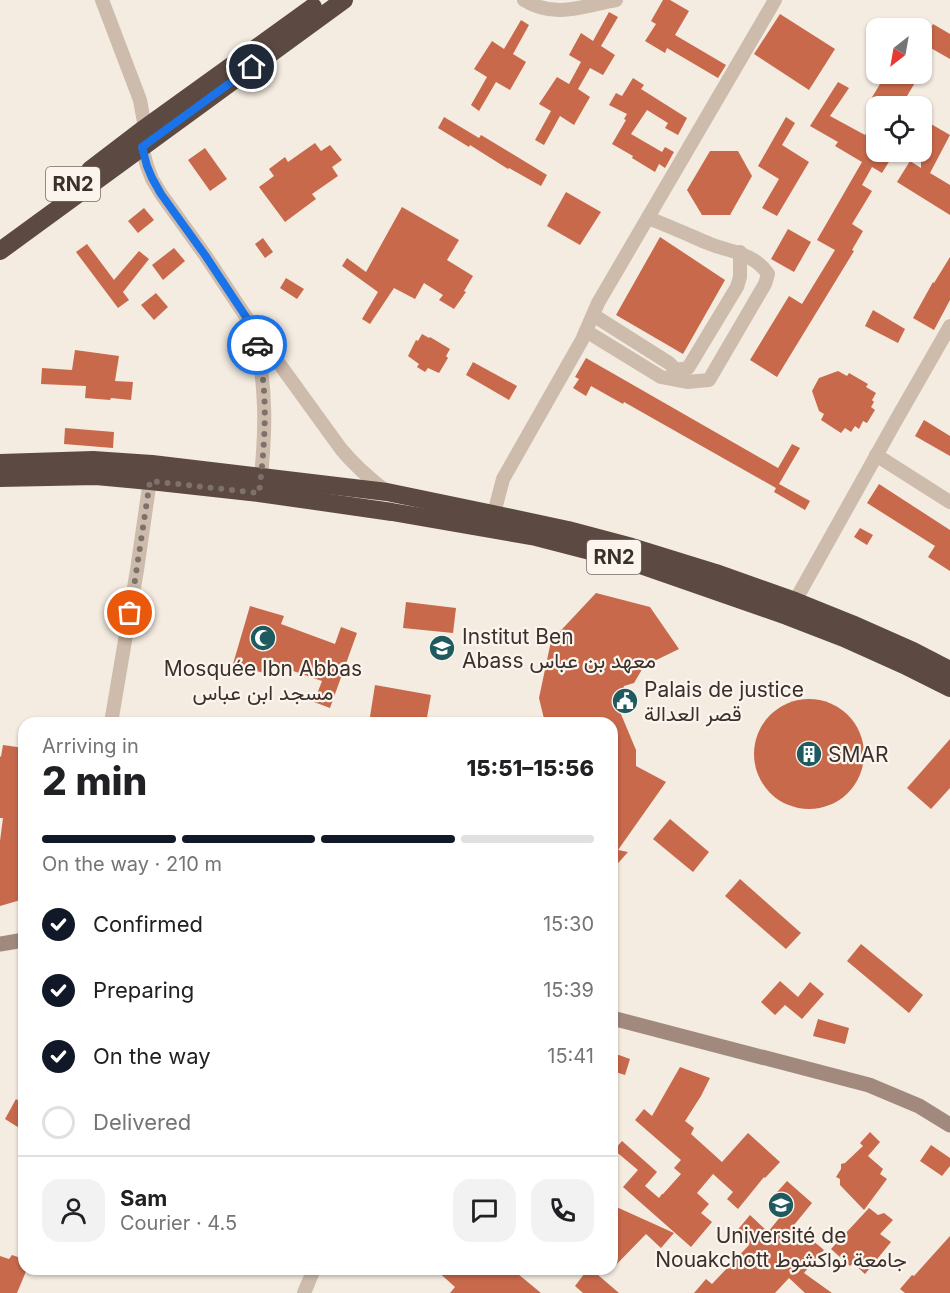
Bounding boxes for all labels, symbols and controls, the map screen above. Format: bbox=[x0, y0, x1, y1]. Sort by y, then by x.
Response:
north arrow bbox=[866, 18, 932, 84]
map controls bbox=[866, 18, 932, 162]
pin bbox=[226, 41, 277, 92]
icon: home bbox=[235, 50, 268, 83]
button: locate bbox=[866, 96, 932, 162]
road number: RN2 bbox=[46, 167, 100, 201]
courier bbox=[227, 315, 287, 375]
icon: car bbox=[241, 329, 274, 362]
road number: RN2 bbox=[587, 540, 641, 574]
pin bbox=[104, 587, 155, 638]
icon: bag bbox=[113, 596, 146, 629]
mosque icon: Mosquée Ibn Abbas مسجد ابن عباس bbox=[248, 623, 278, 653]
place label: Institut Ben Abass معهد بن عباس bbox=[462, 624, 656, 674]
school or university icon: Institut Ben Abass معهد بن عباس bbox=[427, 633, 457, 663]
place label: Mosquée Ibn Abbas مسجد ابن عباس bbox=[164, 656, 362, 705]
place label: Palais de justice قصر العدالة bbox=[644, 677, 804, 727]
public building icon: Palais de justice قصر العدالة bbox=[610, 686, 640, 716]
text: Arriving in bbox=[42, 734, 139, 758]
building icon: SMAR bbox=[794, 739, 824, 769]
place label: SMAR bbox=[828, 742, 888, 767]
text: 15:51–15:56 bbox=[466, 755, 594, 781]
text: 2 min bbox=[42, 757, 147, 804]
text: On the way · 210 m bbox=[42, 852, 222, 876]
icon: check bbox=[42, 908, 75, 941]
text: Confirmed bbox=[93, 911, 203, 937]
text: 15:30 bbox=[543, 912, 594, 936]
icon: check bbox=[42, 974, 75, 1007]
text: Preparing bbox=[93, 977, 194, 1003]
text: 15:39 bbox=[543, 978, 594, 1002]
icon: check bbox=[42, 1040, 75, 1073]
text: On the way bbox=[93, 1043, 211, 1069]
text: 15:41 bbox=[547, 1044, 594, 1068]
text: Delivered bbox=[93, 1109, 191, 1135]
button: person bbox=[42, 1179, 105, 1242]
button: chat bbox=[453, 1179, 516, 1242]
button: phone bbox=[531, 1179, 594, 1242]
text: Sam bbox=[120, 1185, 167, 1211]
school or university icon: Université de Nouakchott جامعة نواكشوط bbox=[766, 1190, 796, 1220]
text: Courier · 4.5 bbox=[120, 1211, 237, 1235]
place label: Université de Nouakchott جامعة نواكشوط bbox=[655, 1223, 907, 1273]

